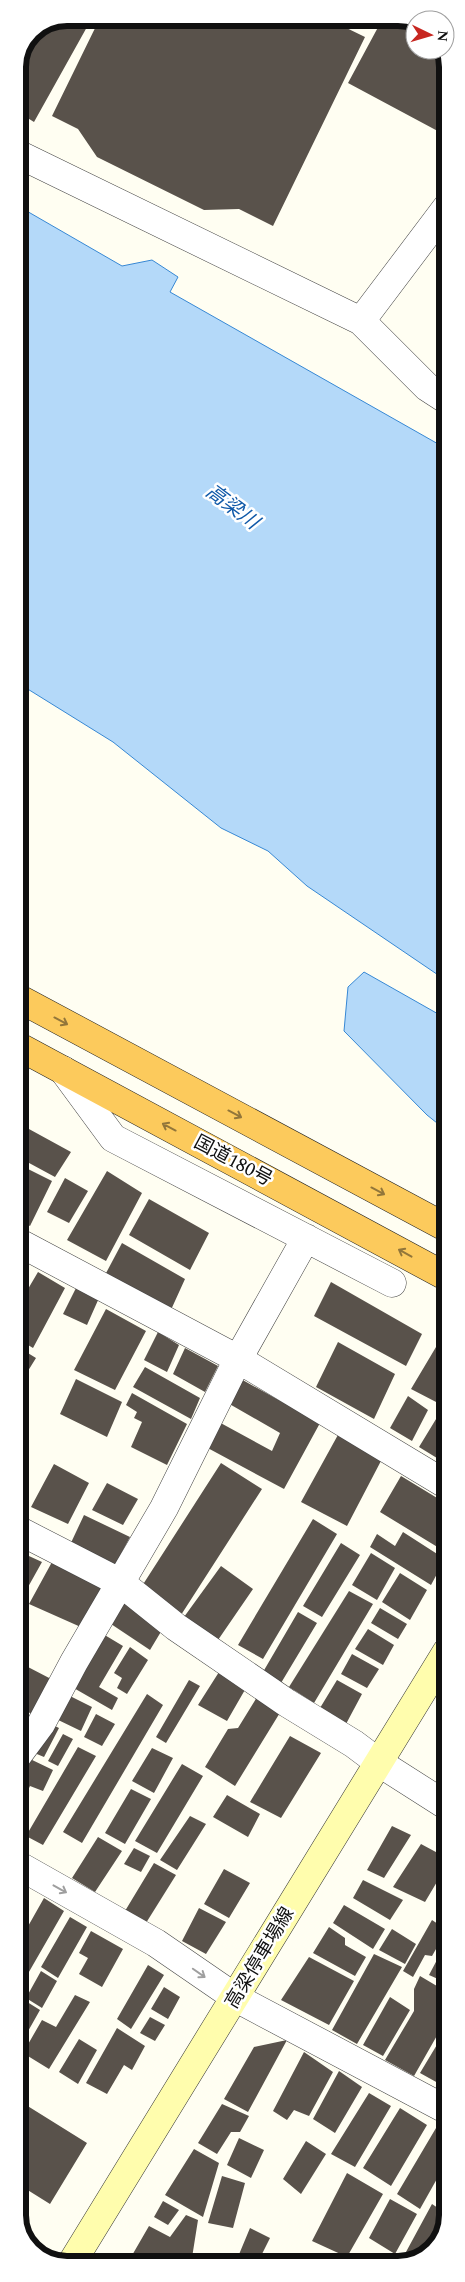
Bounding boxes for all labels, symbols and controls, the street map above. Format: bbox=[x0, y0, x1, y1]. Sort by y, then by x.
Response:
north arrow bbox=[405, 10, 455, 60]
text: N bbox=[431, 29, 453, 43]
water label: 高梁川 bbox=[199, 477, 267, 538]
one-way arrow bbox=[53, 1017, 68, 1026]
one-way arrow bbox=[227, 1110, 242, 1119]
one-way arrow bbox=[162, 1122, 177, 1131]
street label: 国道180号 bbox=[188, 1128, 278, 1194]
one-way arrow bbox=[371, 1186, 386, 1196]
one-way arrow bbox=[398, 1248, 412, 1258]
one-way arrow bbox=[53, 1884, 68, 1894]
street label: 高梁停車場線 bbox=[218, 1902, 302, 2014]
one-way arrow bbox=[192, 1968, 206, 1978]

